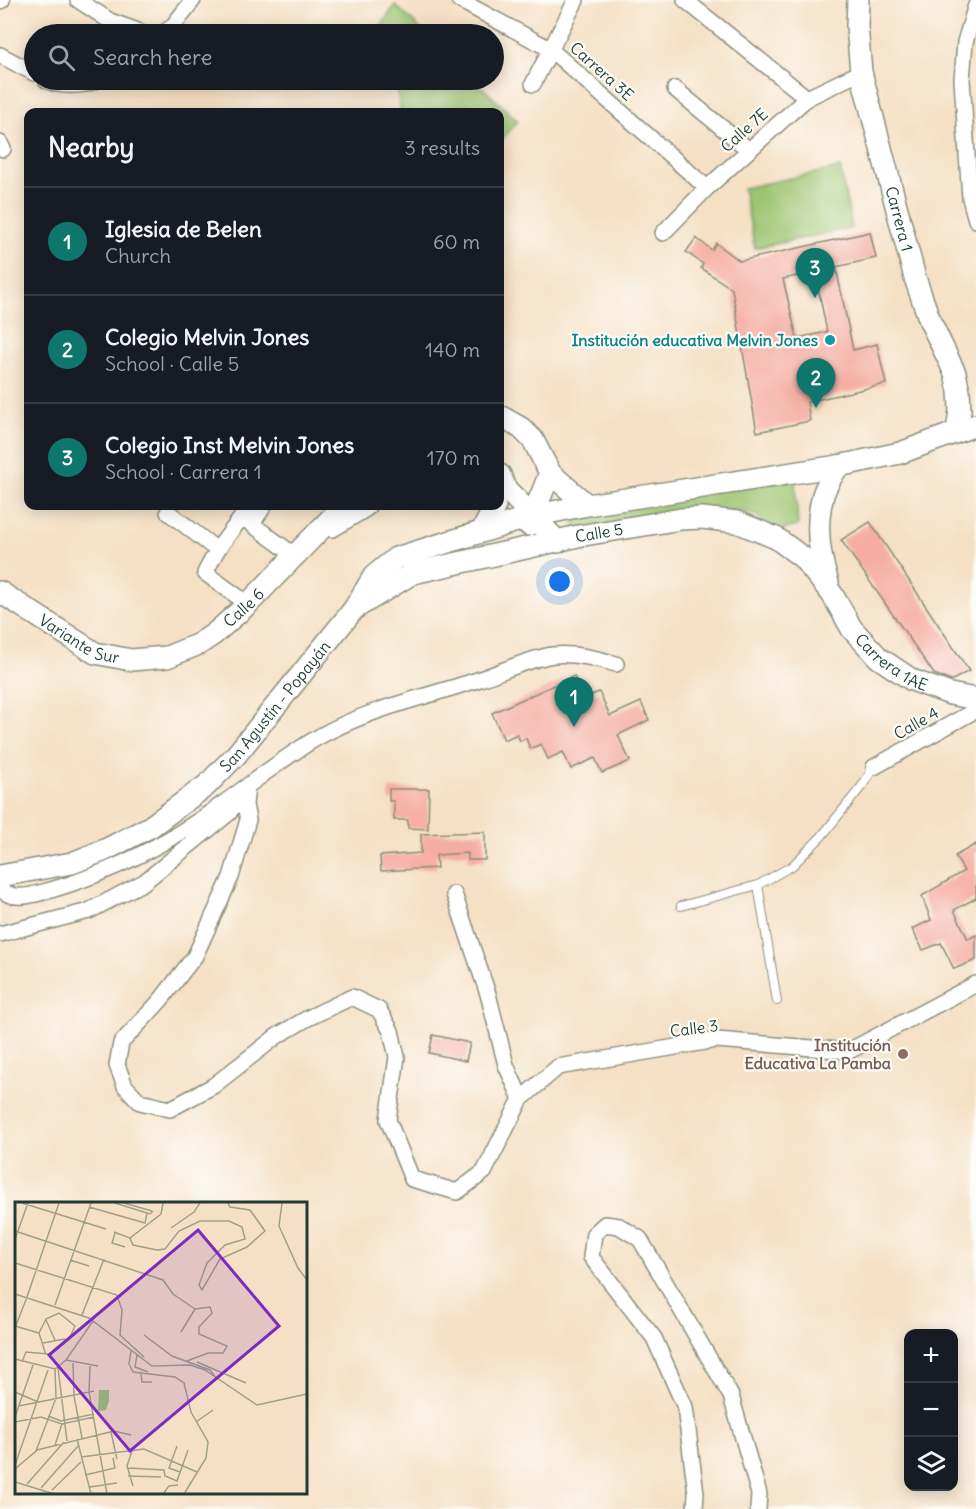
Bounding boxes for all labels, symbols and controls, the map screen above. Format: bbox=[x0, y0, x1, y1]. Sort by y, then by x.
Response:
search box bbox=[24, 24, 504, 90]
street label: Carrera 3E bbox=[566, 37, 638, 105]
icon: search bbox=[45, 41, 78, 74]
text: Search here bbox=[93, 43, 212, 71]
street label: Calle 7E bbox=[716, 104, 772, 156]
text: Nearby bbox=[48, 131, 134, 164]
text: 3 results bbox=[404, 135, 480, 160]
street label: Carrera 1 bbox=[881, 184, 918, 254]
text: Iglesia de Belen bbox=[105, 215, 262, 243]
text: 1 bbox=[64, 229, 71, 254]
text: 60 m bbox=[433, 229, 480, 254]
text: Church bbox=[105, 243, 171, 268]
pin: 3 bbox=[796, 248, 834, 298]
text: Colegio Melvin Jones bbox=[105, 323, 309, 351]
place label: Institución educativa Melvin Jones bbox=[571, 330, 818, 350]
marker: Institución educativa Melvin Jones bbox=[823, 333, 837, 347]
text: 2 bbox=[62, 337, 73, 362]
text: 140 m bbox=[425, 337, 480, 362]
text: School · Calle 5 bbox=[105, 351, 239, 376]
pin: 2 bbox=[796, 358, 836, 408]
text: Colegio Inst Melvin Jones bbox=[105, 431, 354, 459]
text: 3 bbox=[62, 445, 73, 470]
text: 170 m bbox=[427, 445, 480, 470]
text: School · Carrera 1 bbox=[105, 459, 262, 484]
street label: Calle 5 bbox=[574, 519, 625, 546]
your location bbox=[545, 567, 574, 596]
street label: Calle 6 bbox=[219, 584, 268, 631]
street label: Variante Sur bbox=[35, 610, 122, 668]
street label: Carrera 1AE bbox=[851, 629, 931, 695]
street label: San Agustín - Popayán bbox=[215, 637, 334, 776]
pin: 1 bbox=[554, 678, 594, 727]
street label: Calle 4 bbox=[890, 702, 942, 744]
street label: Calle 3 bbox=[669, 1015, 719, 1041]
place label: Institución Educativa La Pamba bbox=[745, 1035, 891, 1073]
marker: Institución Educativa La Pamba bbox=[896, 1047, 910, 1061]
inset map bbox=[15, 1202, 308, 1494]
map controls bbox=[904, 1329, 958, 1491]
button: + bbox=[904, 1329, 958, 1383]
button: − bbox=[904, 1383, 958, 1437]
button: layers bbox=[904, 1437, 958, 1491]

